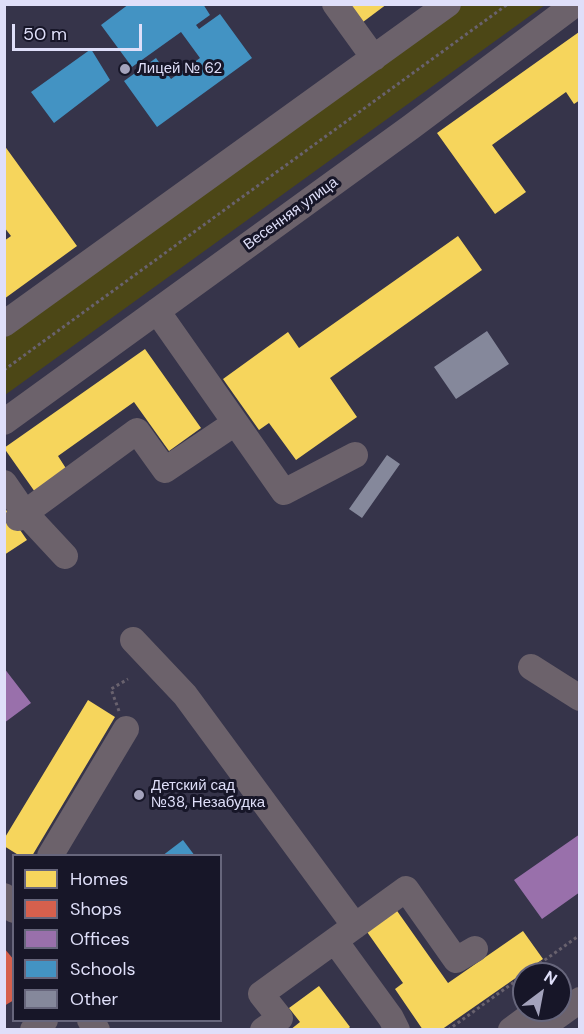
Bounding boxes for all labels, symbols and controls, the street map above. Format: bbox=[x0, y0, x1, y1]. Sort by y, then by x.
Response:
scale bar bbox=[15, 12, 146, 50]
text: 50 m bbox=[23, 22, 67, 46]
place label: Лицей № 62 bbox=[137, 60, 222, 78]
marker: Лицей № 62 bbox=[118, 62, 132, 76]
street label: Весенняя улица bbox=[240, 174, 342, 254]
place label: Детский сад №38, Незабудка bbox=[151, 777, 265, 812]
marker: Детский сад №38, Незабудка bbox=[132, 788, 146, 802]
legend bbox=[12, 854, 222, 1022]
text: Homes bbox=[70, 867, 128, 891]
text: Shops bbox=[70, 897, 122, 921]
text: Offices bbox=[70, 927, 130, 951]
text: Schools bbox=[70, 957, 135, 981]
north arrow bbox=[512, 962, 572, 1022]
text: N bbox=[540, 966, 561, 990]
text: Other bbox=[70, 987, 118, 1011]

